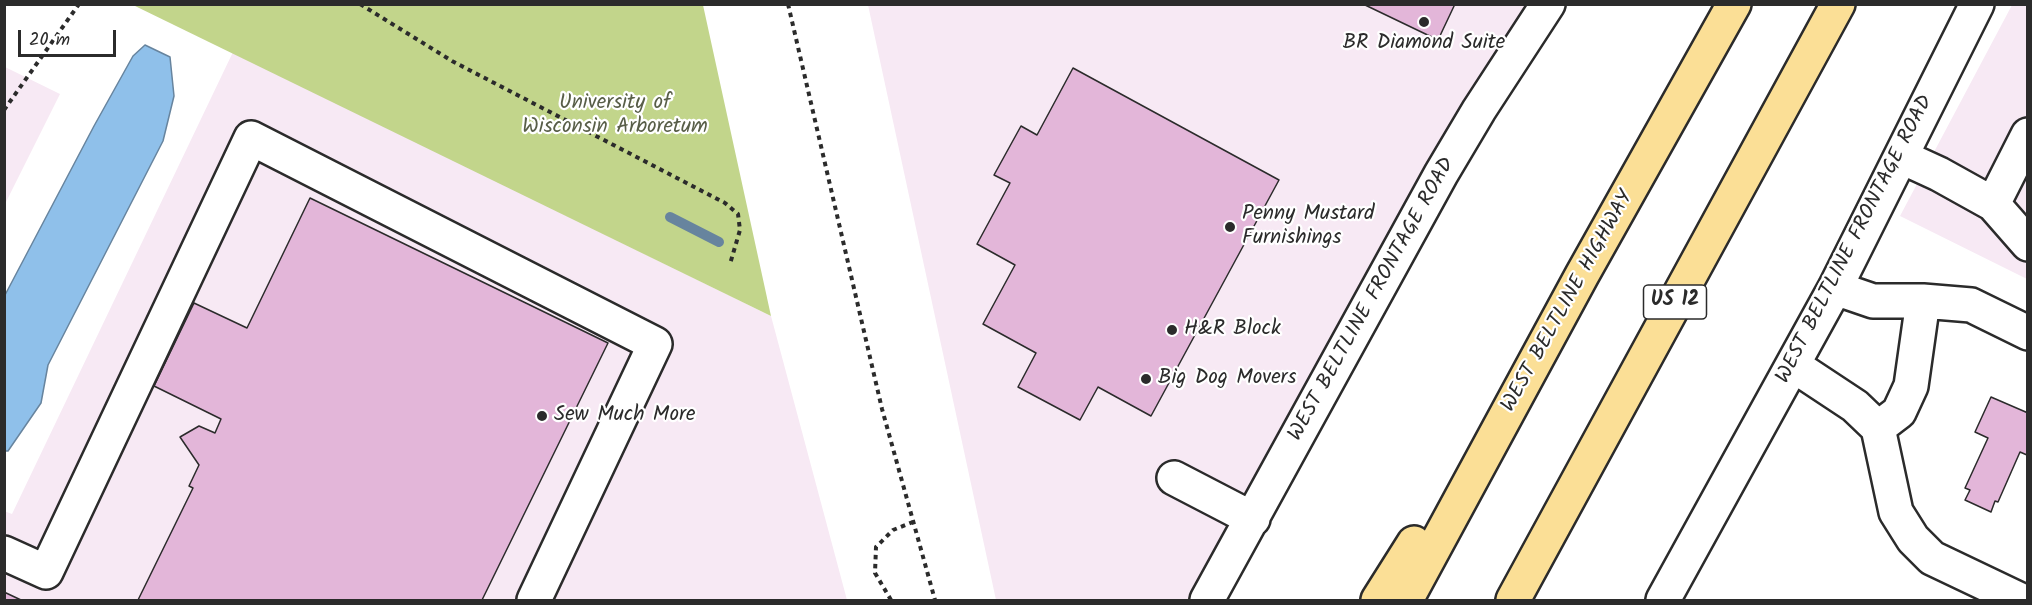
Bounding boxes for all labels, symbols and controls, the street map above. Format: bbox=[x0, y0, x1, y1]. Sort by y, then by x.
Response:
marker: BR Diamond Suite bbox=[1417, 15, 1431, 29]
scale bar bbox=[21, 18, 118, 56]
text: 20 m bbox=[29, 26, 70, 55]
place label: BR Diamond Suite bbox=[1343, 31, 1505, 57]
park label: University of Wisconsin Arboretum bbox=[522, 91, 708, 141]
street label: WEST BELTLINE FRONTAGE ROAD bbox=[1772, 92, 1940, 388]
street label: WEST BELTLINE FRONTAGE ROAD bbox=[1284, 154, 1462, 446]
street label: WEST BELTLINE HIGHWAY bbox=[1497, 187, 1641, 417]
place label: Penny Mustard Furnishings bbox=[1242, 202, 1375, 252]
marker: Penny Mustard Furnishings bbox=[1223, 220, 1237, 234]
road number: US 12 bbox=[1644, 285, 1706, 319]
place label: H&R Block bbox=[1184, 317, 1281, 343]
marker: H&R Block bbox=[1165, 323, 1179, 337]
place label: Big Dog Movers bbox=[1158, 366, 1297, 392]
marker: Big Dog Movers bbox=[1139, 372, 1153, 386]
place label: Sew Much More bbox=[554, 403, 695, 429]
marker: Sew Much More bbox=[535, 409, 549, 423]

